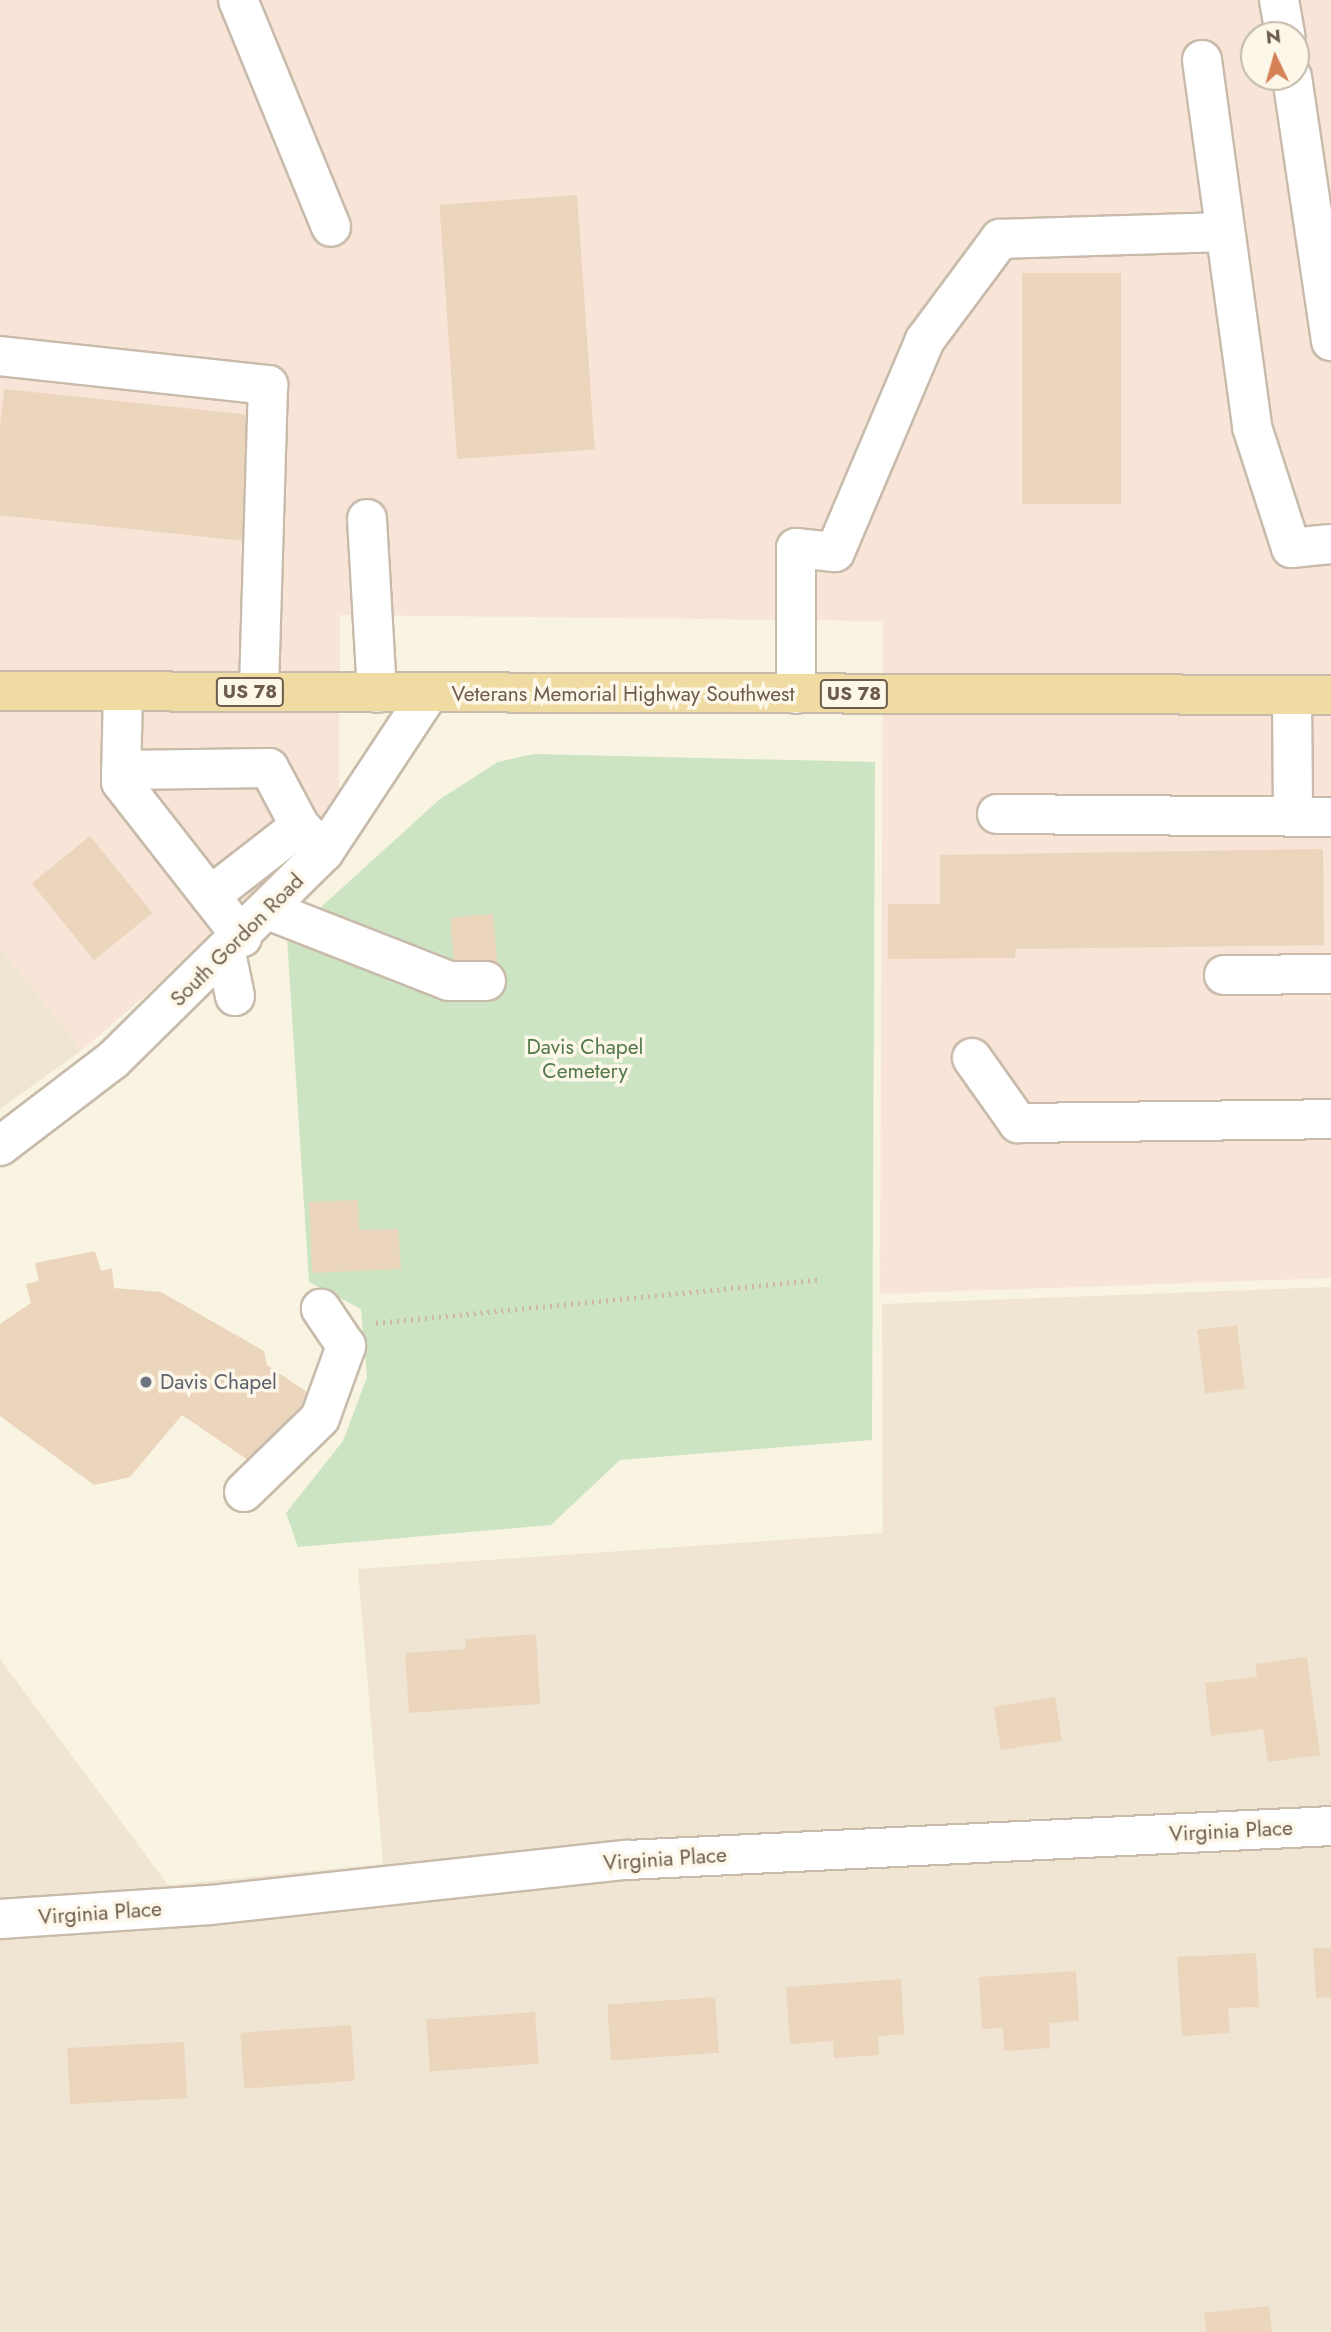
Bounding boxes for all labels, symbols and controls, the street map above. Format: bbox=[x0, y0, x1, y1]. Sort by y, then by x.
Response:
north arrow bbox=[1240, 21, 1310, 91]
text: N bbox=[1265, 22, 1282, 51]
road number: US 78 bbox=[215, 677, 285, 708]
road number: US 78 bbox=[819, 678, 889, 709]
street label: Veterans Memorial Highway Southwest bbox=[452, 681, 794, 707]
street label: South Gordon Road bbox=[165, 868, 309, 1012]
park label: Davis Chapel Cemetery bbox=[527, 1034, 643, 1084]
place label: Davis Chapel bbox=[160, 1369, 277, 1395]
marker: Davis Chapel bbox=[138, 1374, 154, 1390]
street label: Virginia Place bbox=[1169, 1815, 1293, 1847]
street label: Virginia Place bbox=[602, 1842, 728, 1876]
street label: Virginia Place bbox=[37, 1896, 163, 1930]

